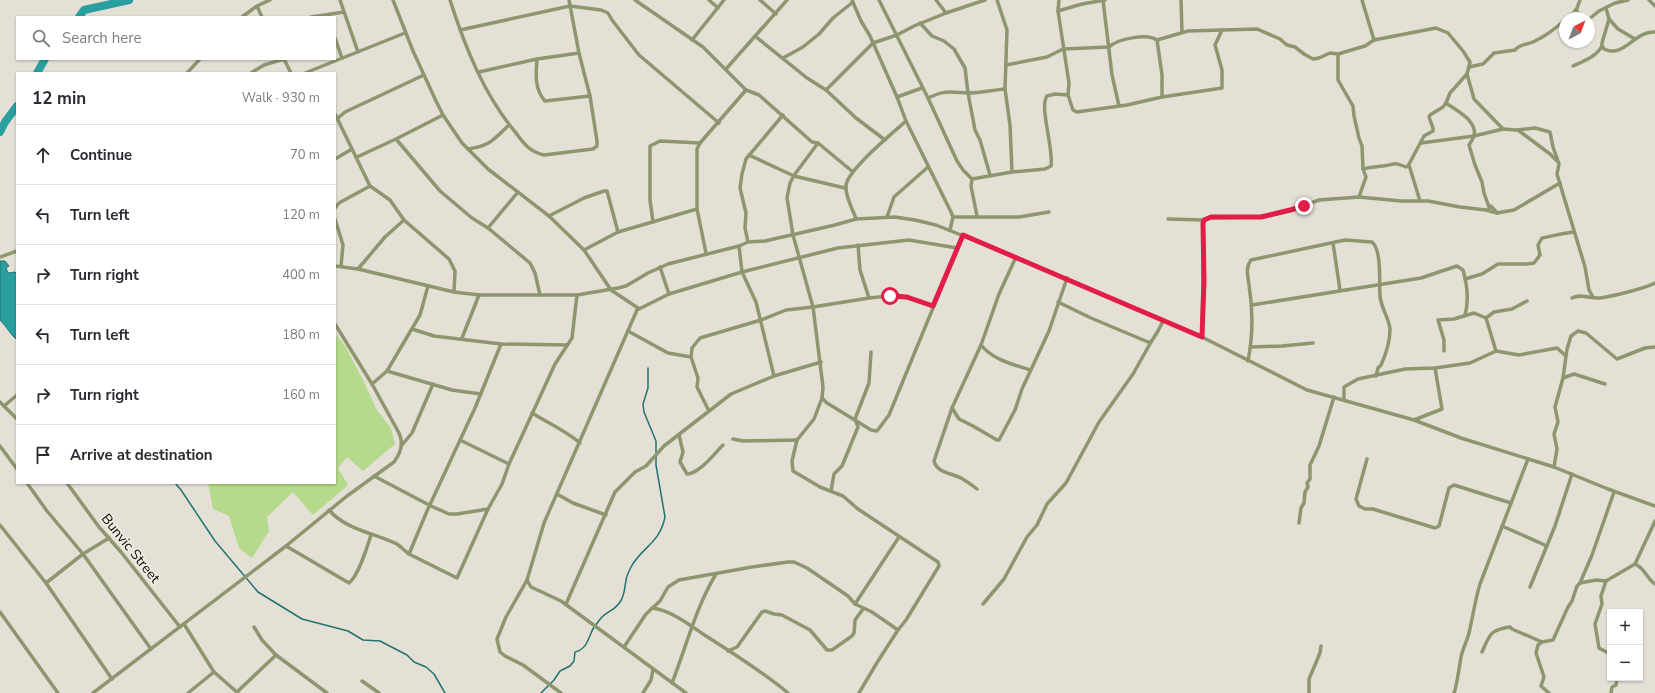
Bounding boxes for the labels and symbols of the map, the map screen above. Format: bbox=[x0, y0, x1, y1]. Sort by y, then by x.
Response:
north arrow bbox=[1559, 12, 1595, 48]
route end bbox=[1295, 197, 1313, 215]
route start bbox=[881, 287, 899, 305]
street label: Bunvic Street bbox=[97, 510, 164, 587]

